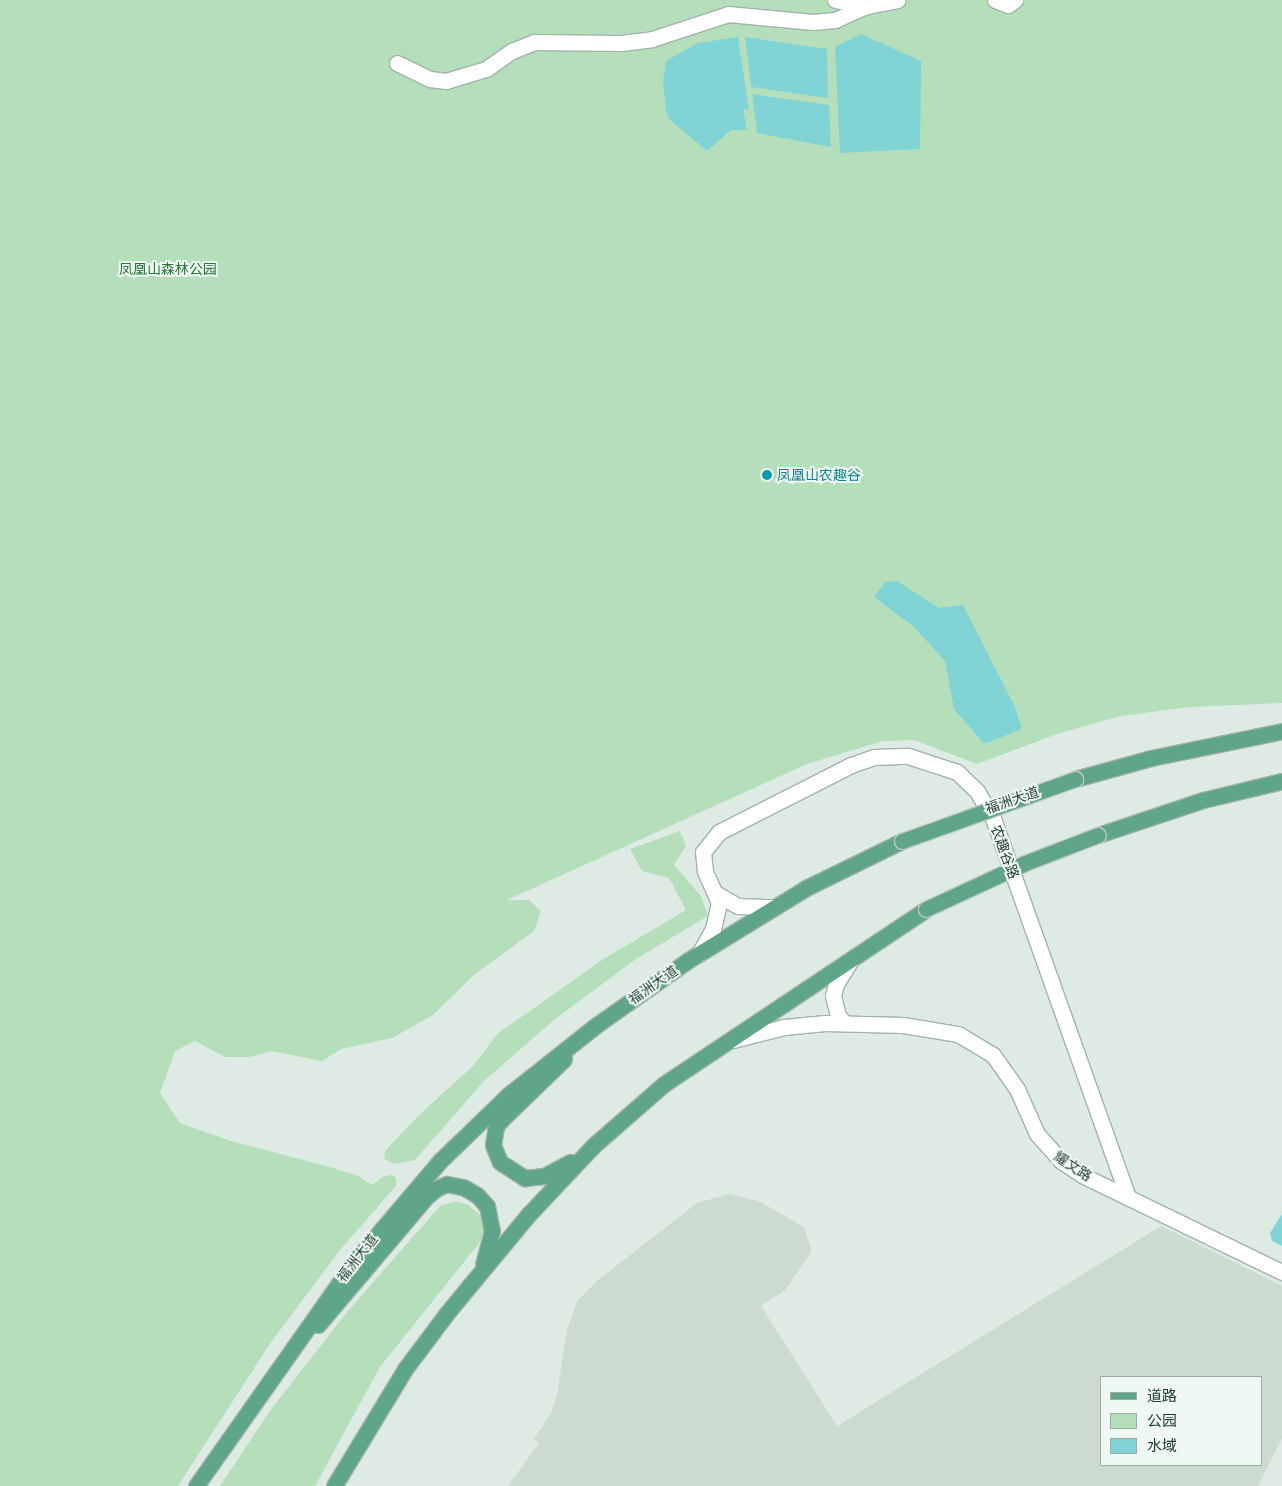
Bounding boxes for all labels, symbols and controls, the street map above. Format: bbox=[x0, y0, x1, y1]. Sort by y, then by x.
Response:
park label: 凤凰山森林公园 bbox=[119, 261, 217, 277]
place label: 凤凰山农趣谷 bbox=[777, 467, 861, 483]
marker: 凤凰山农趣谷 bbox=[761, 469, 773, 481]
street label: 福洲大道 bbox=[983, 783, 1041, 817]
street label: 农趣谷路 bbox=[988, 823, 1022, 881]
street label: 福洲大道 bbox=[625, 962, 681, 1008]
street label: 耀文路 bbox=[1051, 1148, 1095, 1184]
street label: 福洲大道 bbox=[333, 1231, 381, 1285]
legend bbox=[1100, 1376, 1262, 1466]
text: 道路 bbox=[1147, 1385, 1177, 1406]
text: 公园 bbox=[1147, 1410, 1177, 1431]
text: 水域 bbox=[1147, 1435, 1177, 1456]

